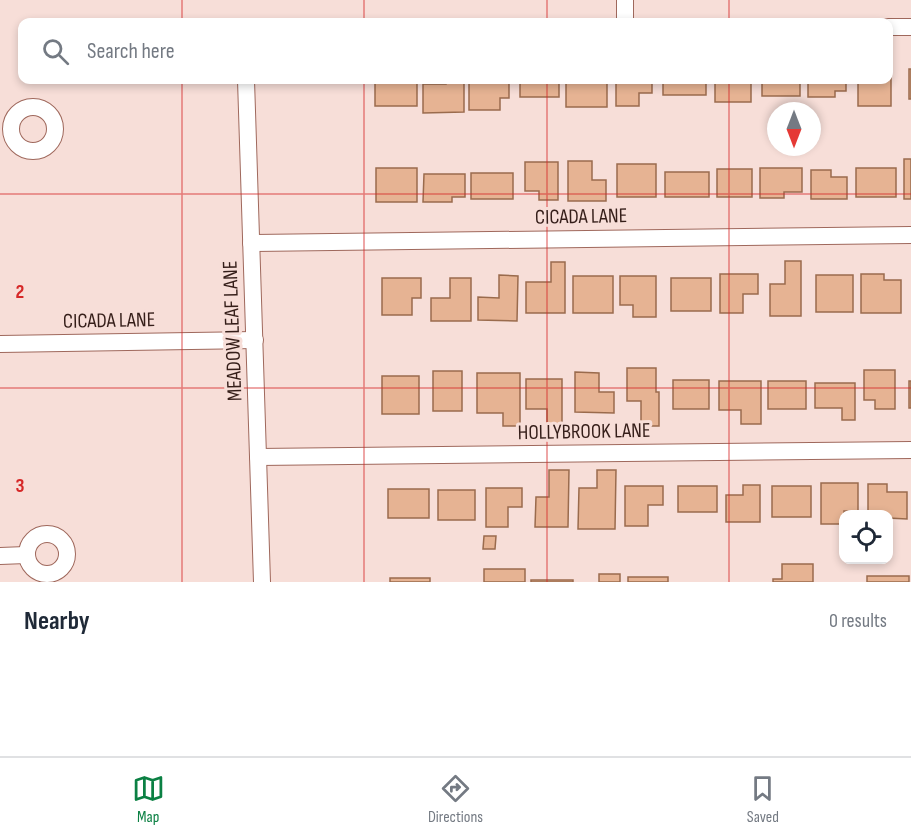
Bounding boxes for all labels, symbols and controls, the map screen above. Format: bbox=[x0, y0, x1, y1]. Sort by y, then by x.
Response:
search box bbox=[18, 18, 893, 84]
icon: search bbox=[39, 35, 72, 68]
text: Search here bbox=[87, 38, 174, 65]
north arrow bbox=[767, 102, 821, 156]
street label: CICADA LANE bbox=[535, 203, 627, 230]
street label: MEADOW LEAF LANE bbox=[218, 260, 247, 402]
text: 2 bbox=[16, 280, 24, 304]
street label: CICADA LANE bbox=[63, 307, 155, 334]
street label: HOLLYBROOK LANE bbox=[517, 418, 651, 445]
text: 3 bbox=[16, 474, 25, 498]
map controls bbox=[839, 510, 893, 564]
button: locate bbox=[839, 510, 893, 564]
text: Nearby bbox=[24, 606, 90, 637]
text: 0 results bbox=[829, 609, 887, 633]
tab: Map bbox=[132, 772, 165, 827]
tab: Directions bbox=[428, 772, 483, 827]
tab: Saved bbox=[746, 772, 779, 827]

